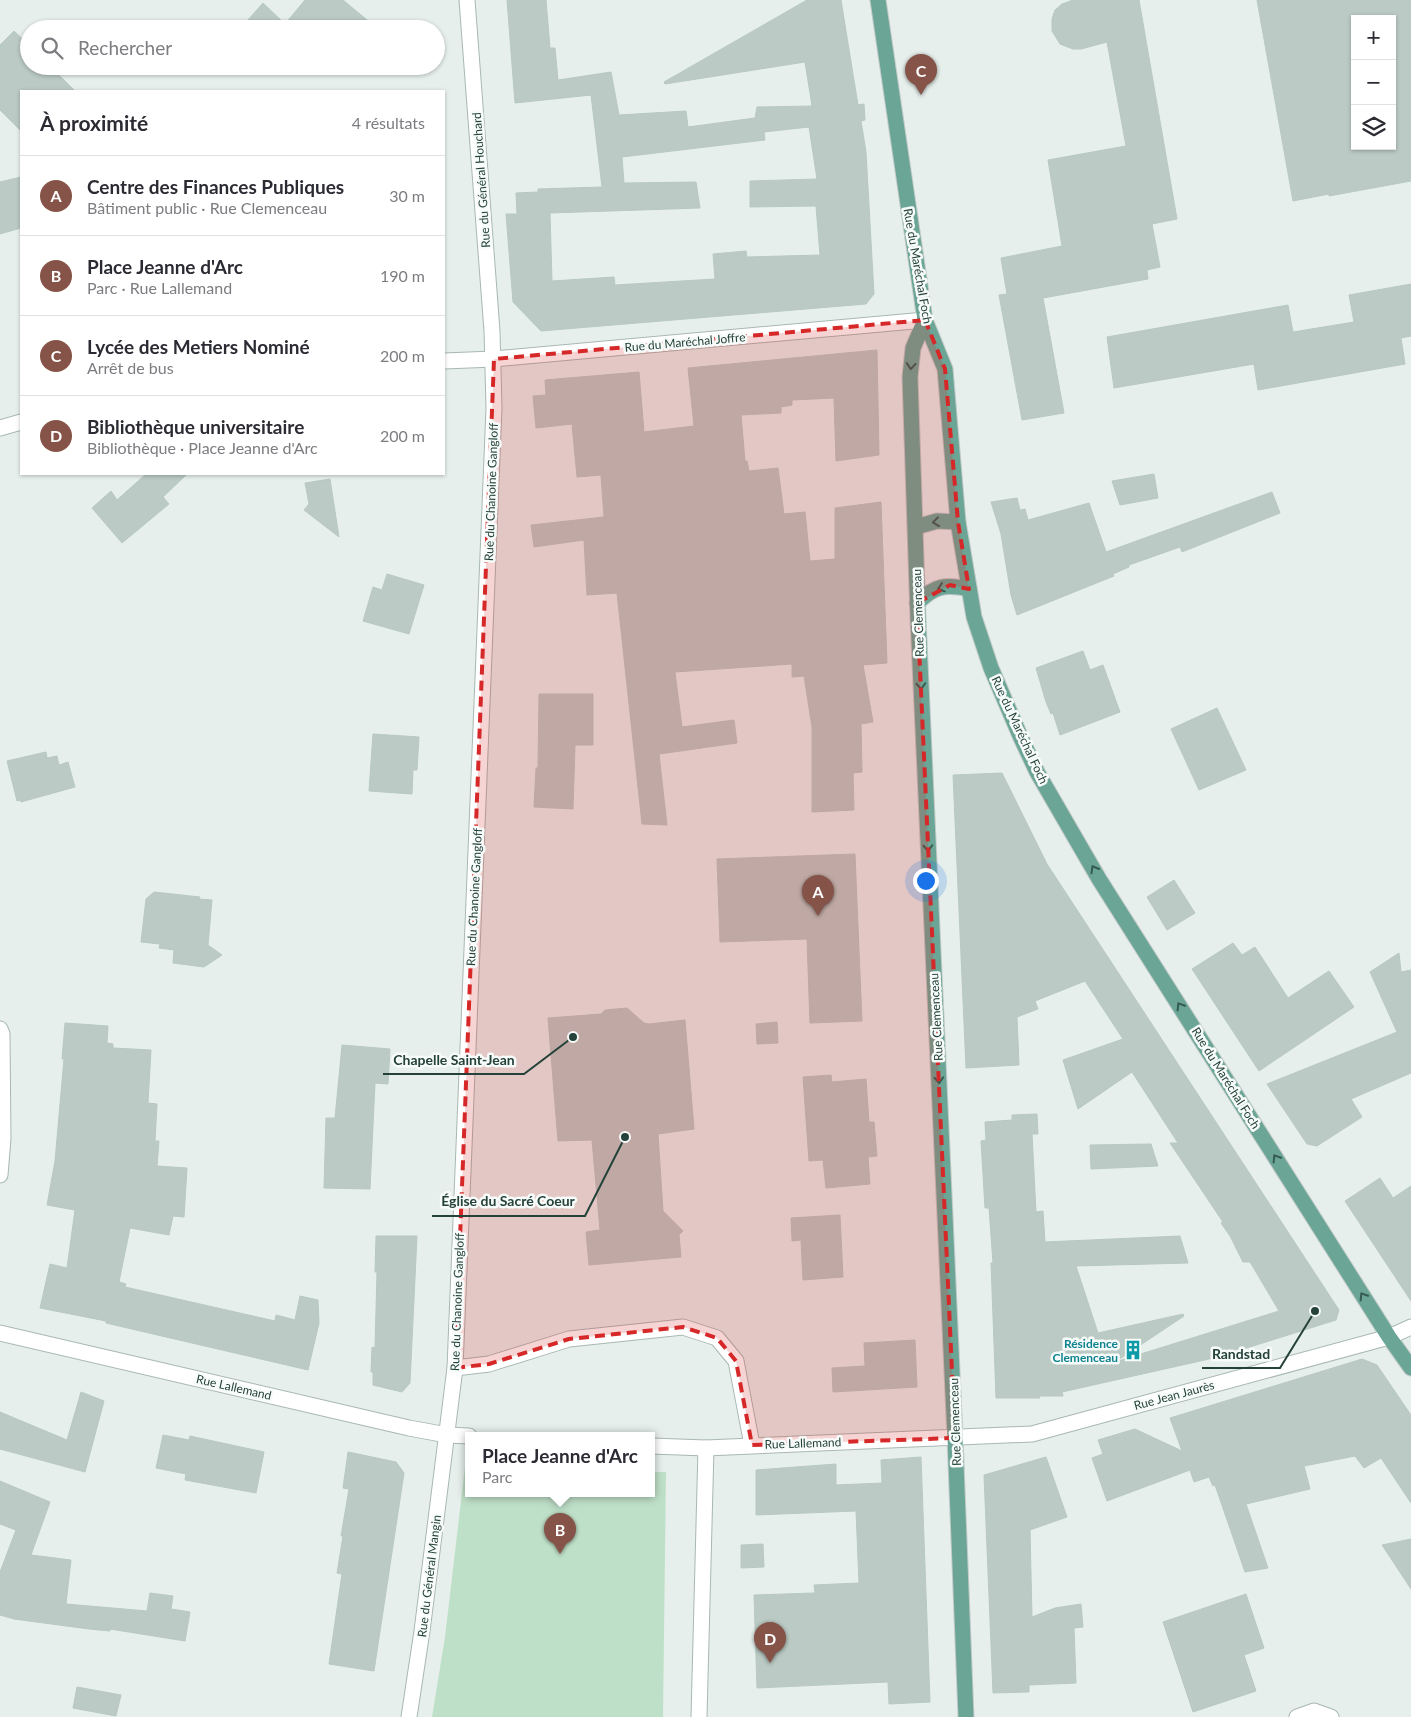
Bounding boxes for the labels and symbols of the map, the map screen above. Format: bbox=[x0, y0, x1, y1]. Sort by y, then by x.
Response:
pin: C bbox=[905, 54, 937, 95]
street label: Rue du Général Houchard bbox=[469, 112, 493, 248]
street label: Rue du Maréchal Foch bbox=[900, 207, 936, 325]
street label: Rue du Maréchal Joffre bbox=[624, 329, 746, 355]
one-way arrow bbox=[906, 362, 917, 370]
street label: Rue du Chanoine Gangloff bbox=[481, 423, 501, 561]
one-way arrow bbox=[932, 516, 940, 527]
street label: Rue Clemenceau bbox=[909, 569, 927, 657]
one-way arrow bbox=[938, 582, 946, 592]
street label: Rue du Maréchal Foch bbox=[988, 674, 1052, 786]
one-way arrow bbox=[915, 682, 926, 690]
street label: Rue du Chanoine Gangloff bbox=[463, 828, 485, 966]
one-way arrow bbox=[923, 844, 934, 852]
one-way arrow bbox=[1090, 865, 1100, 874]
your location bbox=[913, 868, 939, 894]
pin: A bbox=[802, 875, 834, 916]
street label: Rue Clemenceau bbox=[926, 973, 946, 1061]
one-way arrow bbox=[1177, 1003, 1186, 1012]
street label: Rue du Maréchal Foch bbox=[1189, 1024, 1263, 1132]
callout: Chapelle Saint-Jean bbox=[383, 1045, 524, 1074]
text: Chapelle Saint-Jean bbox=[393, 1051, 515, 1068]
one-way arrow bbox=[934, 1077, 944, 1085]
one-way arrow bbox=[1273, 1155, 1283, 1164]
callout: Église du Sacré Coeur bbox=[432, 1187, 585, 1216]
text: Église du Sacré Coeur bbox=[441, 1192, 576, 1209]
street label: Rue du Chanoine Gangloff bbox=[447, 1233, 467, 1371]
one-way arrow bbox=[1360, 1292, 1370, 1301]
place label: Résidence Clemenceau bbox=[1053, 1336, 1119, 1365]
building icon: Résidence Clemenceau bbox=[1122, 1339, 1144, 1361]
callout: Randstad bbox=[1202, 1339, 1280, 1368]
text: Randstad bbox=[1212, 1345, 1270, 1362]
street label: Rue Lallemand bbox=[195, 1371, 273, 1403]
street label: Rue Jean Jaurès bbox=[1132, 1377, 1216, 1413]
street label: Rue Clemenceau bbox=[946, 1378, 964, 1466]
street label: Rue Lallemand bbox=[764, 1434, 842, 1452]
pin: B bbox=[544, 1513, 576, 1554]
street label: Rue du Général Mangin bbox=[414, 1514, 444, 1638]
pin: D bbox=[754, 1622, 786, 1663]

